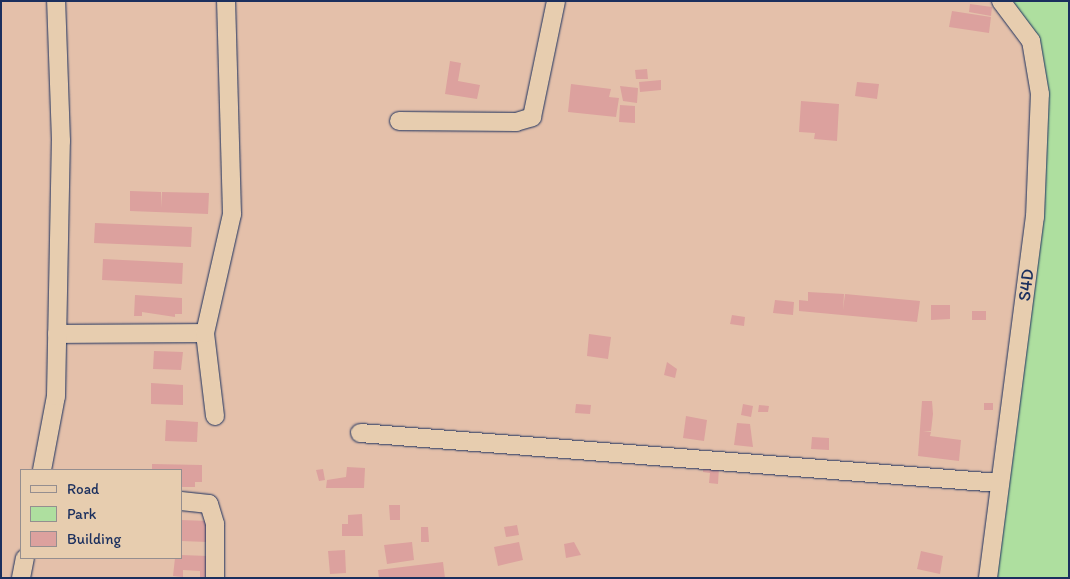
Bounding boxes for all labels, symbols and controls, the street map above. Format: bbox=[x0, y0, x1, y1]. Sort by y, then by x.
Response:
street label: S4D bbox=[1013, 268, 1039, 302]
legend bbox=[20, 469, 182, 559]
text: Road bbox=[67, 480, 99, 498]
text: Park bbox=[67, 505, 97, 523]
text: Building bbox=[67, 530, 121, 548]

